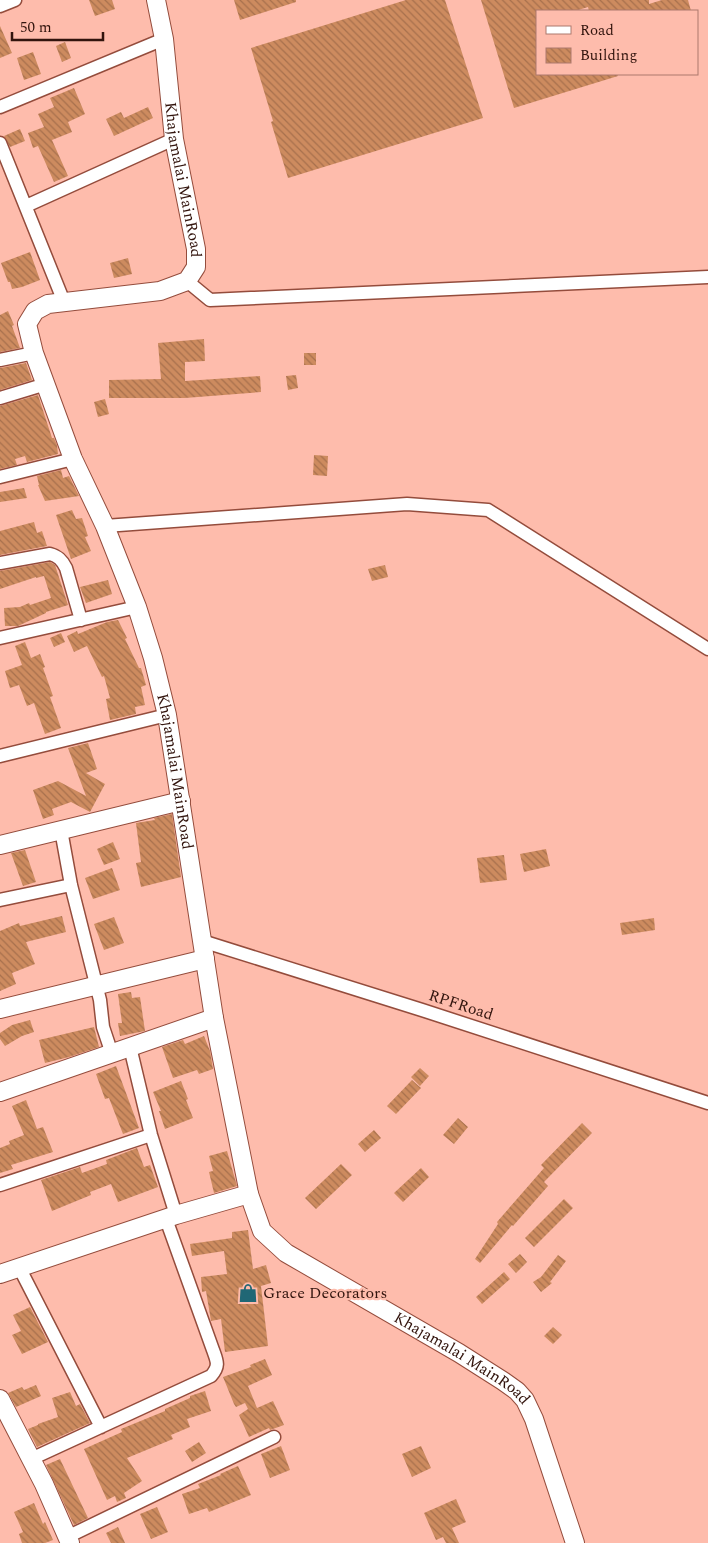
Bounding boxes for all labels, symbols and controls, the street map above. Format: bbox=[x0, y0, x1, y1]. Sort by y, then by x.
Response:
scale bar bbox=[12, 10, 104, 42]
legend bbox=[536, 10, 698, 75]
text: 50 m bbox=[20, 16, 52, 39]
text: Road bbox=[580, 19, 614, 42]
text: Building bbox=[580, 44, 637, 67]
street label: Khajamalai MainRoad bbox=[158, 101, 208, 257]
street label: Khajamalai MainRoad bbox=[150, 691, 200, 851]
street label: RPFRoad bbox=[426, 983, 496, 1027]
place label: Grace Decorators bbox=[263, 1281, 387, 1305]
shop icon: Grace Decorators bbox=[237, 1282, 259, 1304]
street label: Khajamalai MainRoad bbox=[389, 1306, 536, 1410]

